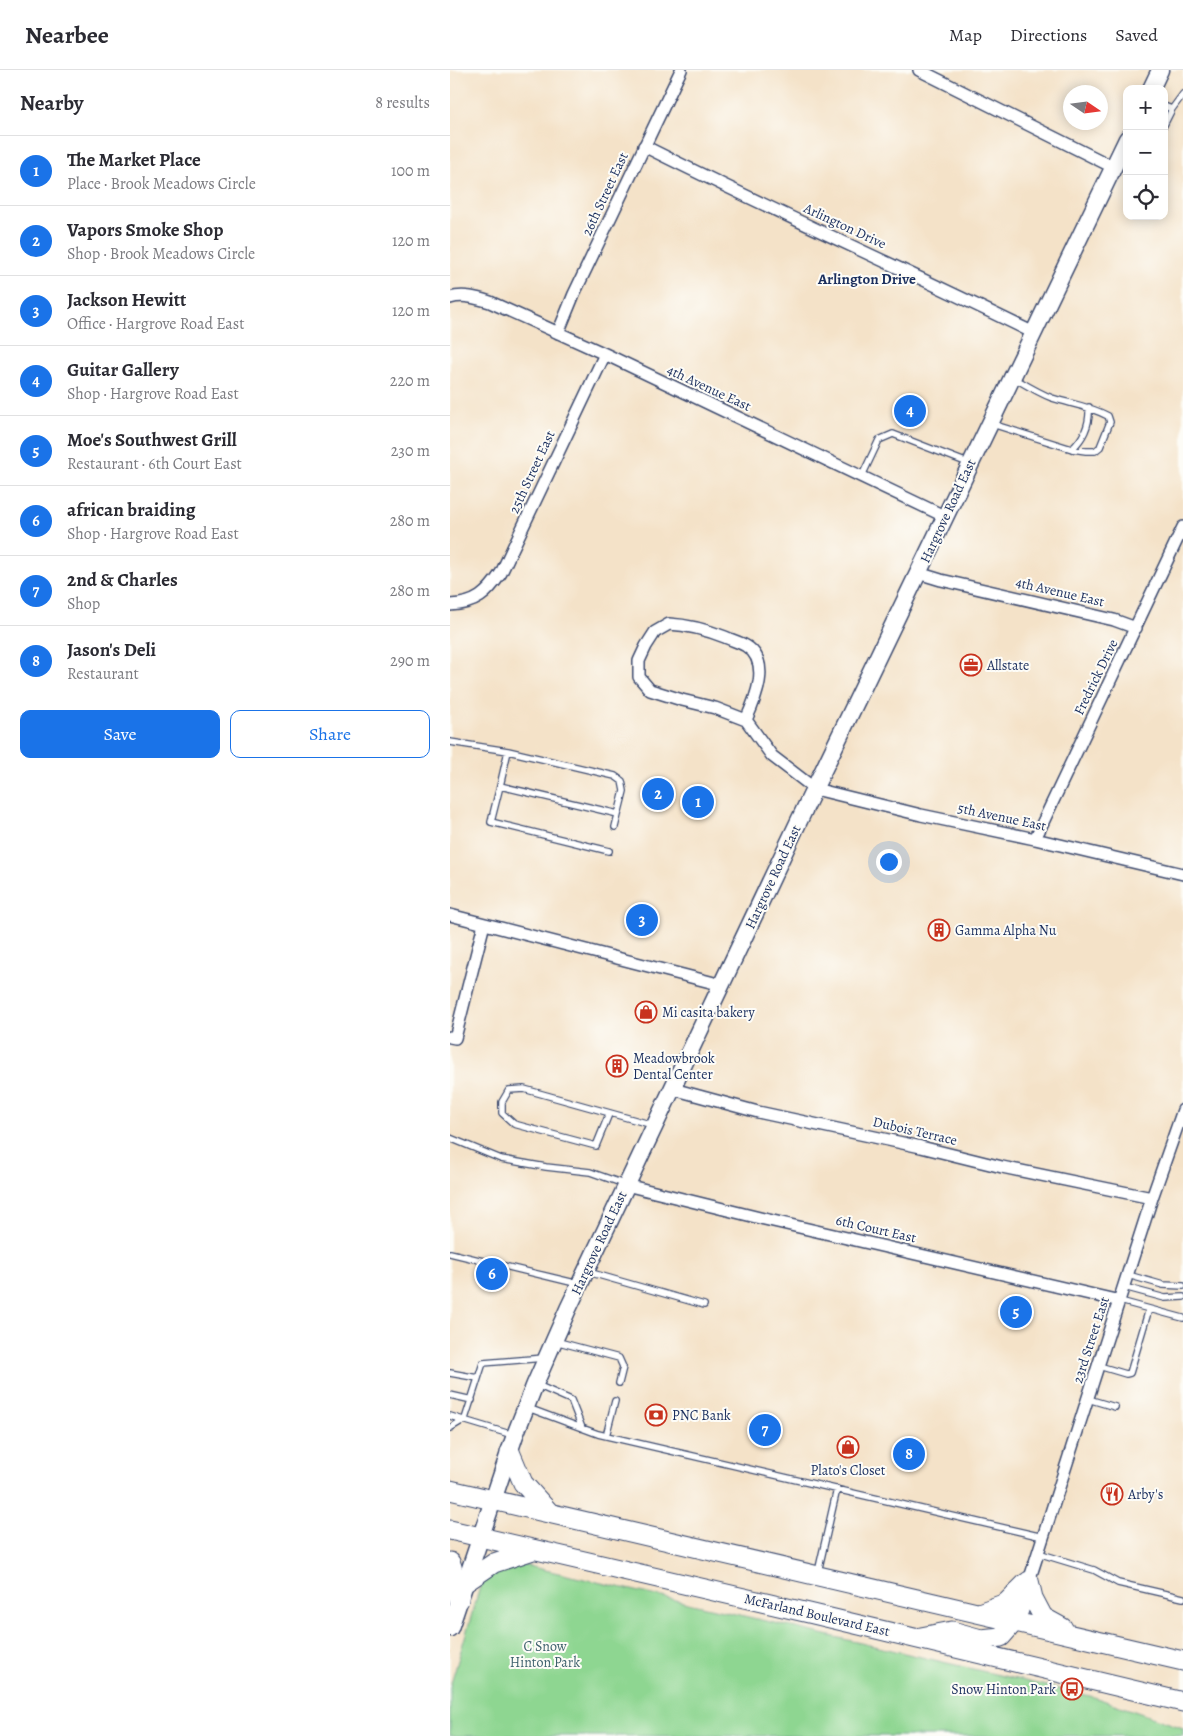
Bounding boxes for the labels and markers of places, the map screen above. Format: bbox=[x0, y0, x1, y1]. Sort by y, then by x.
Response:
pin: 4 bbox=[894, 392, 926, 430]
office icon: Allstate bbox=[959, 653, 983, 677]
place label: Allstate bbox=[986, 656, 1029, 675]
pin: 2 bbox=[642, 775, 674, 813]
pin: 1 bbox=[682, 783, 714, 821]
pin: 3 bbox=[626, 901, 658, 939]
building icon: Gamma Alpha Nu bbox=[927, 918, 951, 942]
place label: Gamma Alpha Nu bbox=[955, 921, 1057, 940]
shop icon: Mi casita bakery bbox=[634, 1000, 658, 1024]
place label: Mi casita bakery bbox=[662, 1003, 755, 1022]
place label: Meadowbrook Dental Center bbox=[633, 1049, 715, 1084]
building icon: Meadowbrook Dental Center bbox=[605, 1054, 629, 1078]
pin: 6 bbox=[476, 1255, 508, 1293]
pin: 5 bbox=[1000, 1293, 1032, 1331]
bank icon: PNC Bank bbox=[644, 1403, 668, 1427]
place label: PNC Bank bbox=[672, 1406, 731, 1425]
pin: 7 bbox=[749, 1411, 781, 1449]
shop icon: Plato's Closet bbox=[836, 1435, 860, 1459]
pin: 8 bbox=[893, 1435, 925, 1473]
place label: Plato's Closet bbox=[811, 1461, 886, 1480]
restaurant icon: Arby's bbox=[1100, 1482, 1124, 1506]
place label: Arby's bbox=[1127, 1485, 1163, 1504]
bus stop icon: Snow Hinton Park bbox=[1060, 1677, 1084, 1701]
place label: Snow Hinton Park bbox=[951, 1680, 1056, 1699]

